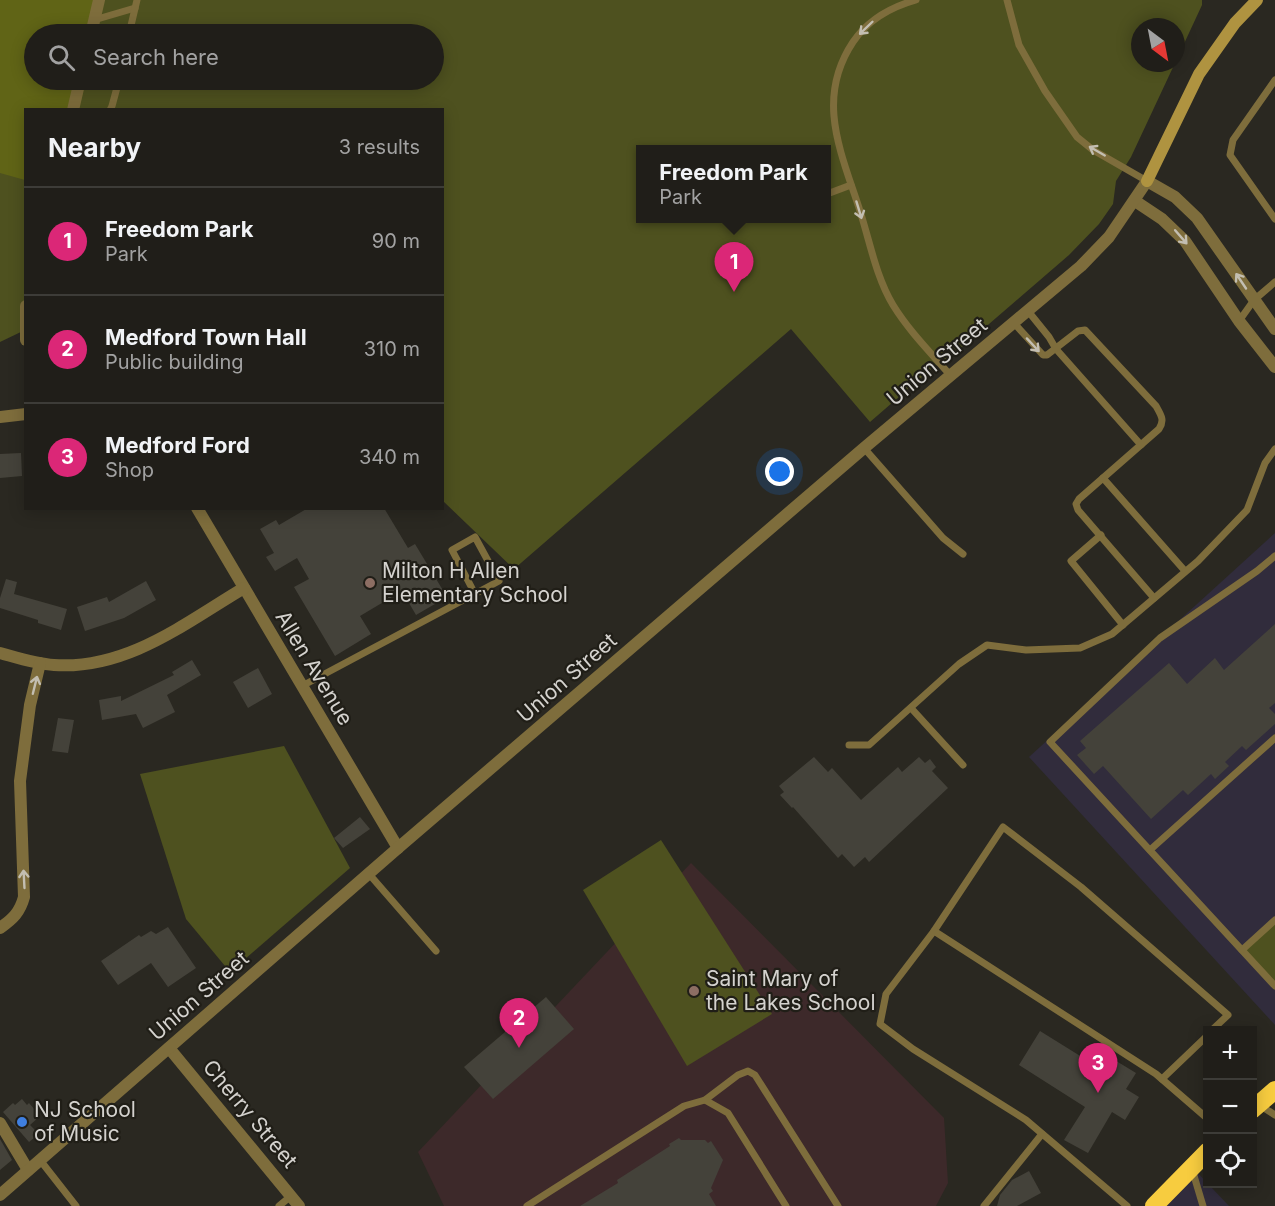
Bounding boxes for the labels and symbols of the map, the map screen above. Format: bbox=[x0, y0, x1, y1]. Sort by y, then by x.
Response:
north arrow bbox=[1131, 18, 1185, 72]
one-way arrow bbox=[858, 21, 873, 35]
one-way arrow bbox=[1089, 145, 1106, 157]
one-way arrow bbox=[854, 200, 865, 219]
one-way arrow bbox=[1174, 229, 1188, 244]
pin: 1 bbox=[714, 242, 754, 292]
one-way arrow bbox=[1235, 274, 1247, 290]
street label: Union Street bbox=[881, 312, 992, 411]
one-way arrow bbox=[1026, 337, 1040, 352]
your location bbox=[765, 457, 794, 486]
place label: Milton H Allen Elementary School bbox=[382, 558, 568, 607]
marker: Milton H Allen Elementary School bbox=[363, 576, 377, 590]
street label: Allen Avenue bbox=[270, 606, 358, 729]
street label: Union Street bbox=[512, 628, 621, 728]
one-way arrow bbox=[29, 676, 41, 695]
one-way arrow bbox=[18, 870, 29, 890]
street label: Union Street bbox=[144, 946, 253, 1046]
place label: Saint Mary of the Lakes School bbox=[706, 966, 876, 1015]
marker: Saint Mary of the Lakes School bbox=[687, 984, 701, 998]
pin: 2 bbox=[500, 998, 538, 1048]
pin: 3 bbox=[1078, 1044, 1118, 1093]
street label: Cherry Street bbox=[198, 1055, 303, 1173]
place label: NJ School of Music bbox=[34, 1097, 136, 1146]
marker: NJ School of Music bbox=[15, 1115, 29, 1129]

